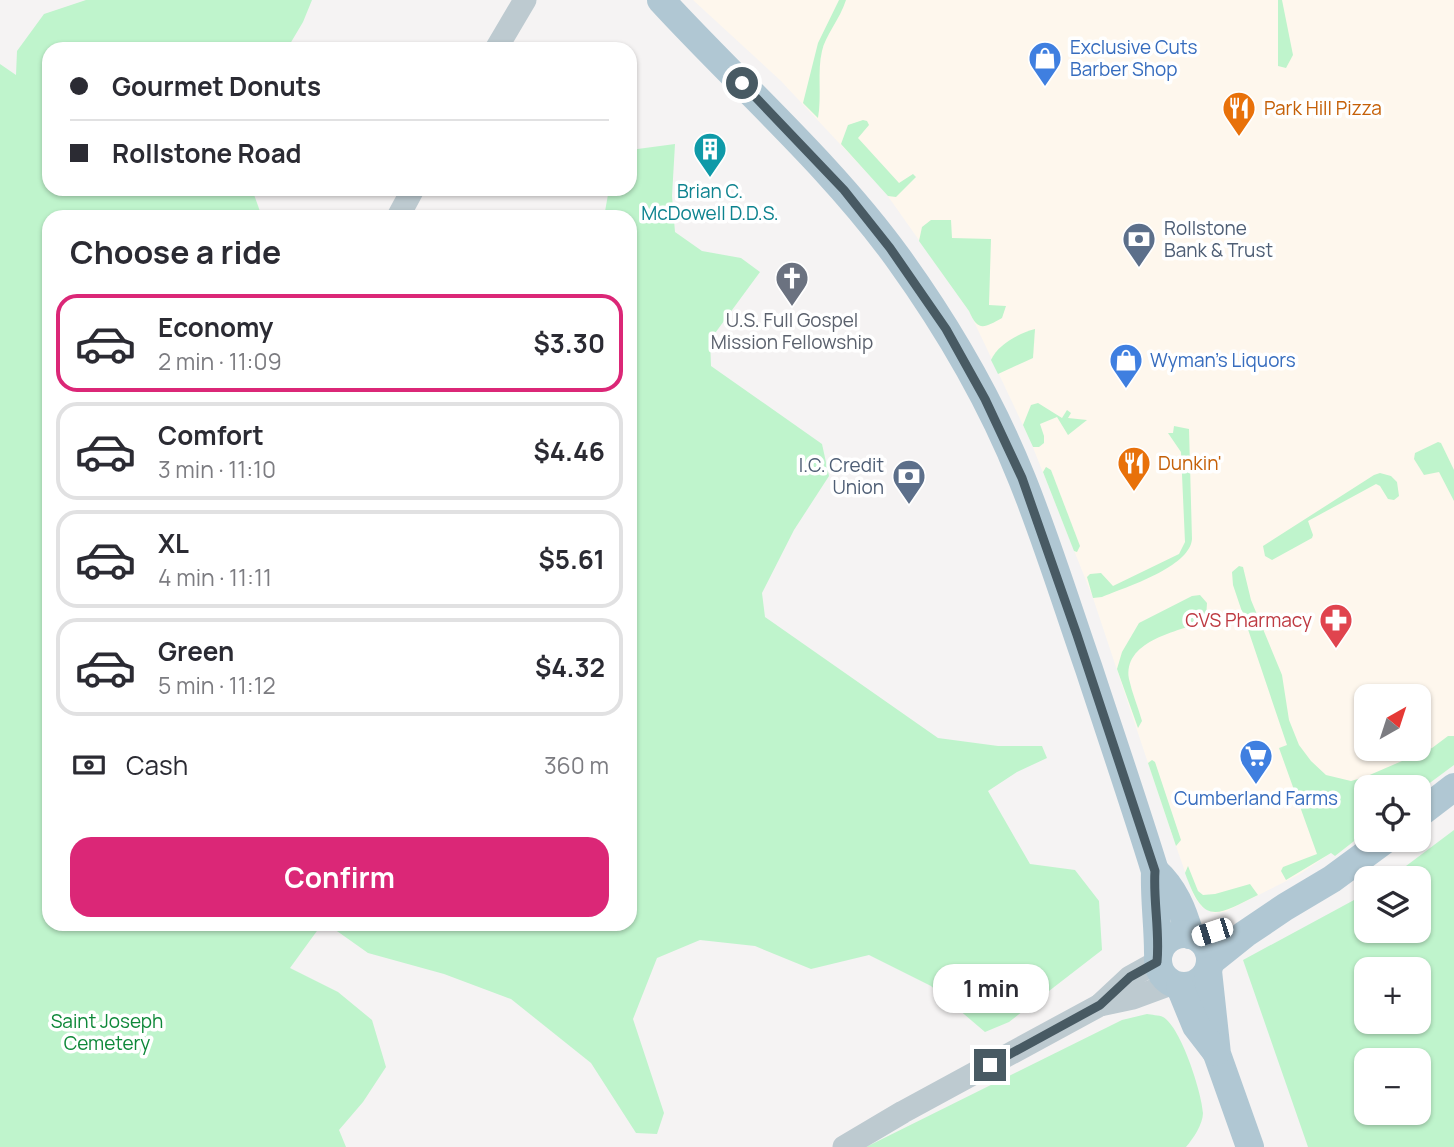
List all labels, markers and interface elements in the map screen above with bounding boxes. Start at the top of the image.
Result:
place label: Exclusive Cuts Barber Shop [1070,34,1197,82]
shop icon: Exclusive Cuts Barber Shop [1026,39,1064,88]
route start [726,67,758,99]
text: Gourmet Donuts [112,68,321,104]
restaurant icon: Park Hill Pizza [1220,89,1258,138]
place label: Park Hill Pizza [1264,95,1382,121]
building icon: Brian C. McDowell D.D.S. [691,130,729,179]
text: Rollstone Road [112,135,302,171]
place label: Brian C. McDowell D.D.S. [641,178,779,226]
place label: Rollstone Bank & Trust [1164,215,1273,263]
bank icon: Rollstone Bank & Trust [1120,220,1158,269]
text: Choose a ride [70,230,281,274]
church icon: U.S. Full Gospel Mission Fellowship [773,259,811,308]
place label: U.S. Full Gospel Mission Fellowship [711,307,873,355]
text: Economy [158,309,273,345]
icon: car [74,312,137,375]
text: $3.30 [533,325,605,361]
shop icon: Wyman's Liquors [1107,341,1145,390]
text: 2 min · 11:09 [158,345,282,377]
place label: Wyman's Liquors [1150,347,1296,373]
text: Comfort [158,417,264,453]
icon: car [74,420,137,483]
text: $4.46 [533,433,605,469]
restaurant icon: Dunkin' [1115,444,1153,493]
place label: Dunkin' [1158,450,1222,476]
place label: I.C. Credit Union [799,452,884,500]
text: 3 min · 11:10 [158,453,276,485]
bank icon: I.C. Credit Union [890,457,928,506]
text: XL [158,525,189,561]
icon: car [74,528,137,591]
text: $5.61 [538,541,605,577]
text: 4 min · 11:11 [158,561,272,593]
pharmacy icon: CVS Pharmacy [1317,601,1355,650]
place label: CVS Pharmacy [1185,607,1312,633]
text: Green [158,633,234,669]
icon: car [74,636,137,699]
text: $4.32 [535,649,605,685]
text: 5 min · 11:12 [158,669,276,701]
north arrow [1354,684,1432,761]
map controls [1354,684,1431,1125]
supermarket icon: Cumberland Farms [1237,737,1275,786]
icon: cash [70,746,108,784]
text: Cash [126,747,188,783]
text: 360 m [544,749,609,781]
button: locate [1354,775,1431,852]
place label: Cumberland Farms [1174,785,1338,811]
button: Confirm [70,837,609,917]
button: layers [1354,866,1431,943]
car [1189,916,1236,948]
button: + [1354,957,1431,1034]
callout: 1 min [932,964,1048,1012]
text: 1 min [963,972,1019,1004]
park label: Saint Joseph Cemetery [51,1008,163,1056]
button: − [1354,1048,1431,1125]
route end [974,1049,1006,1081]

